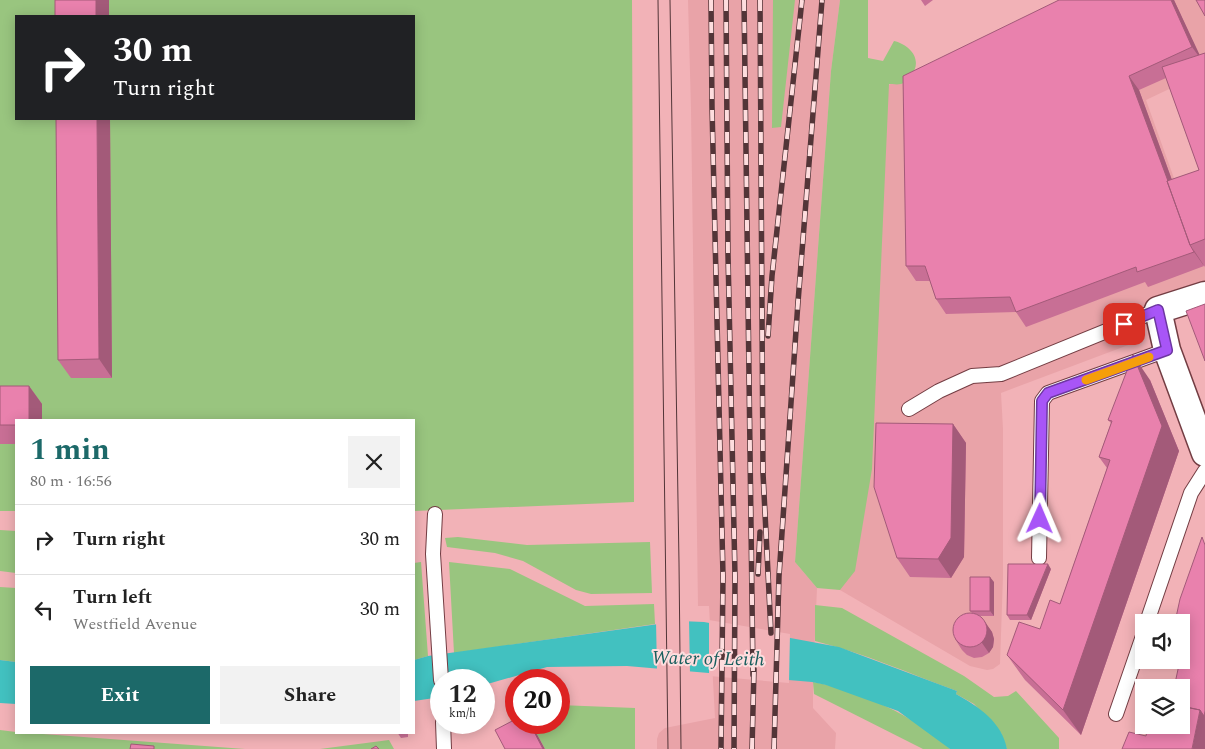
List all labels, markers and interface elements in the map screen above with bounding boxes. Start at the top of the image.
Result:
text: 30 m [113,24,193,77]
icon: right [30,35,95,100]
text: Turn right [113,72,215,105]
pin [1103,303,1145,345]
icon: arrive [1110,310,1138,338]
text: 1 min [30,427,110,473]
button: close [348,436,400,488]
text: 80 m · 16:56 [30,469,112,493]
position arrow [1013,492,1065,544]
text: Turn right [73,525,166,554]
text: 30 m [360,525,400,554]
icon: right [30,526,58,554]
text: Turn left [73,583,152,612]
text: 30 m [360,595,400,624]
icon: left [30,596,58,624]
text: Westfield Avenue [73,612,197,636]
map controls [1135,614,1190,734]
button: sound [1135,614,1190,669]
water label: Water of Leith [651,644,765,674]
button: Exit [30,666,210,724]
button: Share [220,666,400,724]
speed limit sign: 20 [505,669,570,734]
text: 12 [448,676,477,714]
button: layers [1135,679,1190,734]
text: km/h [449,704,476,723]

